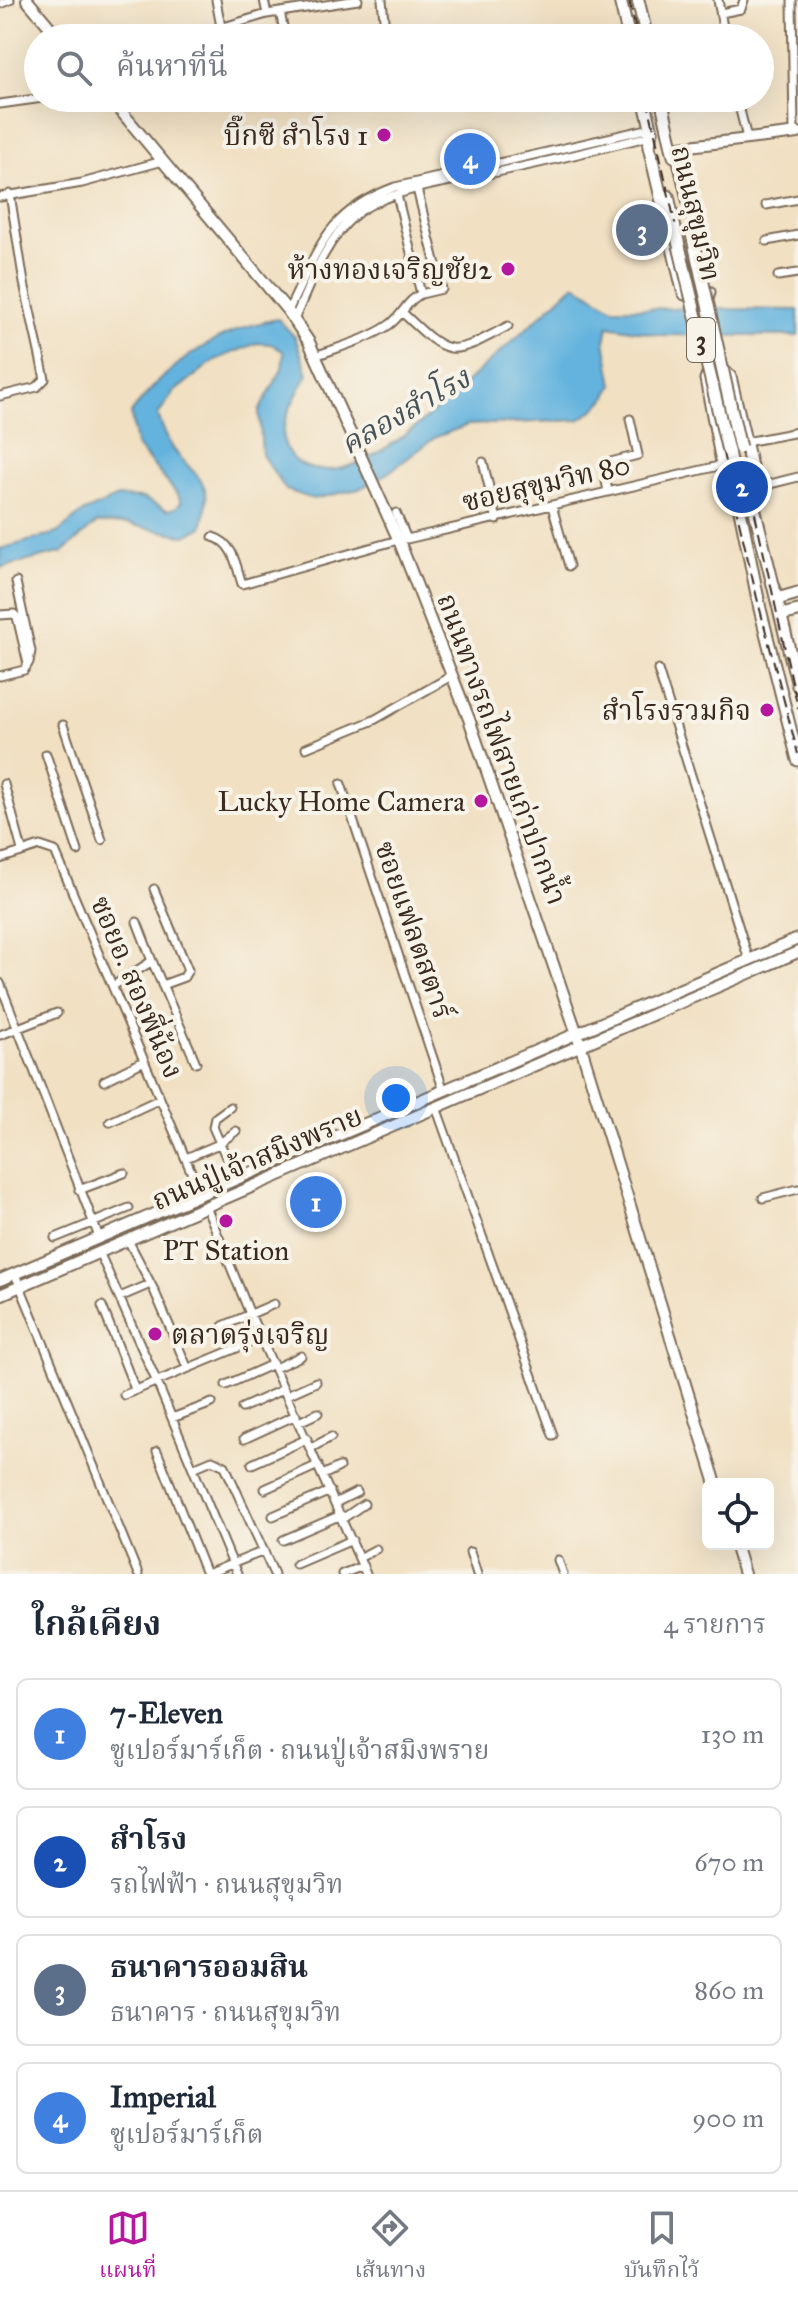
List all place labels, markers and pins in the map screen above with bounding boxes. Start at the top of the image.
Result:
place label: บิ๊กซี สำโรง 1 [224,115,368,153]
marker: บิ๊กซี สำโรง 1 [375,126,393,144]
pin: 4 [444,129,496,189]
pin: 3 [616,200,668,260]
place label: ห้างทองเจริญชัย2 [287,252,492,287]
marker: ห้างทองเจริญชัย2 [499,260,517,278]
pin: 2 [716,457,768,517]
place label: สำโรงรวมกิจ [602,691,751,728]
marker: สำโรงรวมกิจ [758,701,776,719]
place label: Lucky Home Camera [218,784,465,819]
marker: Lucky Home Camera [472,792,490,810]
pin: 1 [290,1172,342,1232]
marker: PT Station [217,1212,235,1230]
place label: PT Station [163,1233,289,1268]
place label: ตลาดรุ่งเจริญ [171,1317,329,1353]
marker: ตลาดรุ่งเจริญ [146,1325,164,1343]

